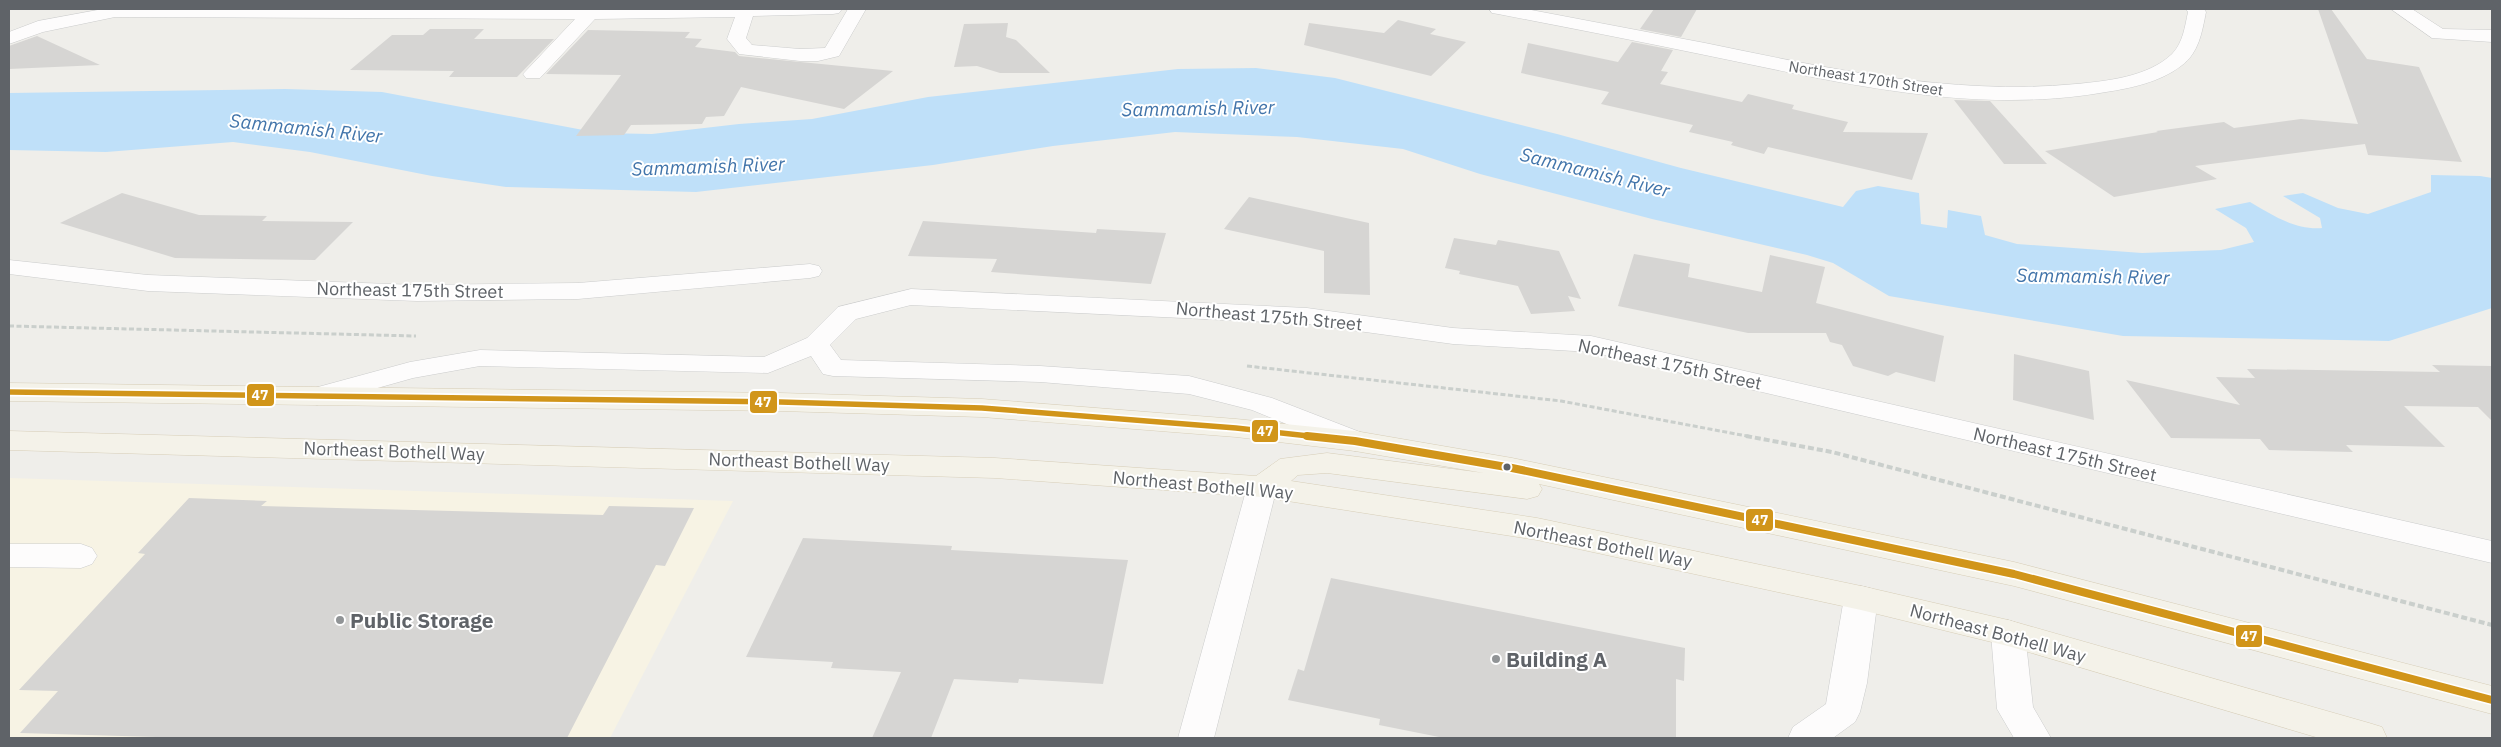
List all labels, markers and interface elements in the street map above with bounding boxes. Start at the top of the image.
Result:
street label: Northeast 170th Street [1787,56,1945,100]
water label: Sammamish River [1121,95,1276,121]
water label: Sammamish River [229,108,385,148]
water label: Sammamish River [1518,142,1673,202]
water label: Sammamish River [631,151,786,181]
water label: Sammamish River [2016,263,2171,289]
street label: Northeast 175th Street [316,277,504,303]
street label: Northeast 175th Street [1175,296,1363,336]
street label: Northeast 175th Street [1576,333,1764,395]
line badge: 47 [246,383,275,407]
text: 47 [252,386,268,404]
line badge: 47 [749,390,778,414]
text: 47 [755,393,771,411]
line badge: 47 [1251,419,1279,443]
text: 47 [1257,422,1273,440]
street label: Northeast 175th Street [1971,422,2159,486]
street label: Northeast Bothell Way [303,436,485,466]
street label: Northeast Bothell Way [708,447,890,477]
unlabelled marker [1502,462,1512,472]
street label: Northeast Bothell Way [1112,466,1294,504]
line badge: 47 [1745,508,1774,532]
text: 47 [1752,511,1768,529]
street label: Northeast Bothell Way [1512,515,1694,573]
street label: Northeast Bothell Way [1907,598,2089,668]
place label: Public Storage [350,606,494,634]
marker: Public Storage [334,614,346,626]
line badge: 47 [2235,624,2263,648]
text: 47 [2241,627,2257,645]
place label: Building A [1506,645,1607,673]
marker: Building A [1490,653,1502,665]

